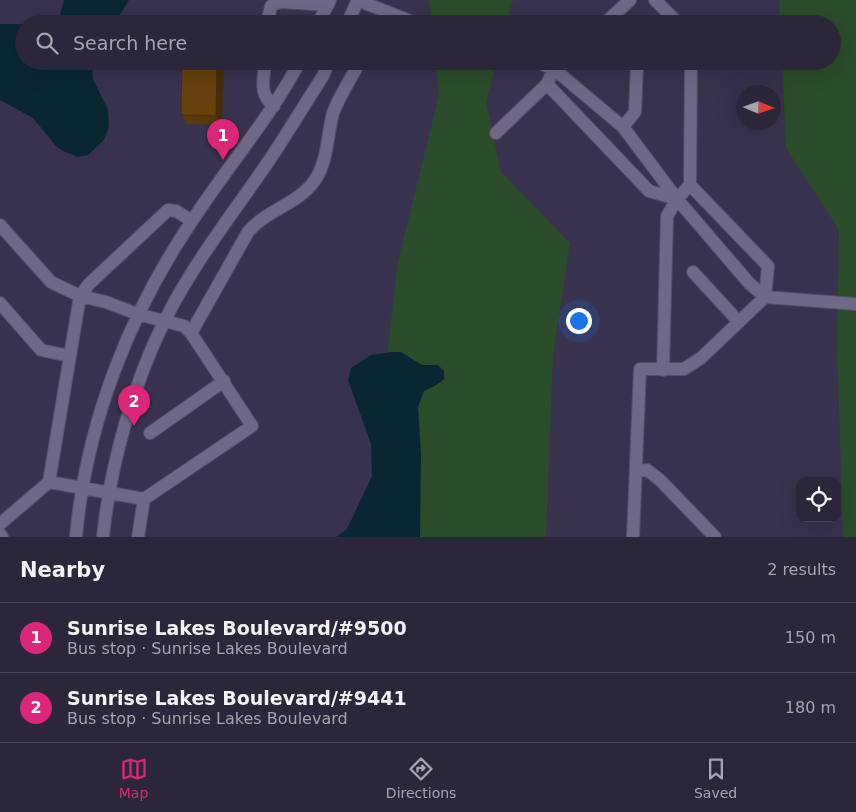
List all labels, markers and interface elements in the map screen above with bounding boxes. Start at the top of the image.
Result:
search box [15,15,841,70]
icon: search [33,29,61,57]
text: Search here [73,32,187,54]
north arrow [736,85,781,130]
pin: 1 [207,119,239,160]
your location [566,308,592,334]
pin: 2 [118,385,150,426]
map controls [796,477,841,522]
button: locate [796,477,841,522]
text: Nearby [20,558,105,582]
text: 2 results [767,560,836,579]
text: Sunrise Lakes Boulevard/#9500 [67,617,407,639]
text: 1 [30,628,42,647]
text: 150 m [785,628,836,647]
text: Bus stop · Sunrise Lakes Boulevard [67,639,348,658]
text: Sunrise Lakes Boulevard/#9441 [67,687,407,709]
text: 2 [30,698,42,717]
text: 180 m [785,698,836,717]
text: Bus stop · Sunrise Lakes Boulevard [67,709,348,728]
tab: Map [119,755,148,801]
tab: Directions [386,755,456,801]
tab: Saved [694,755,737,801]

